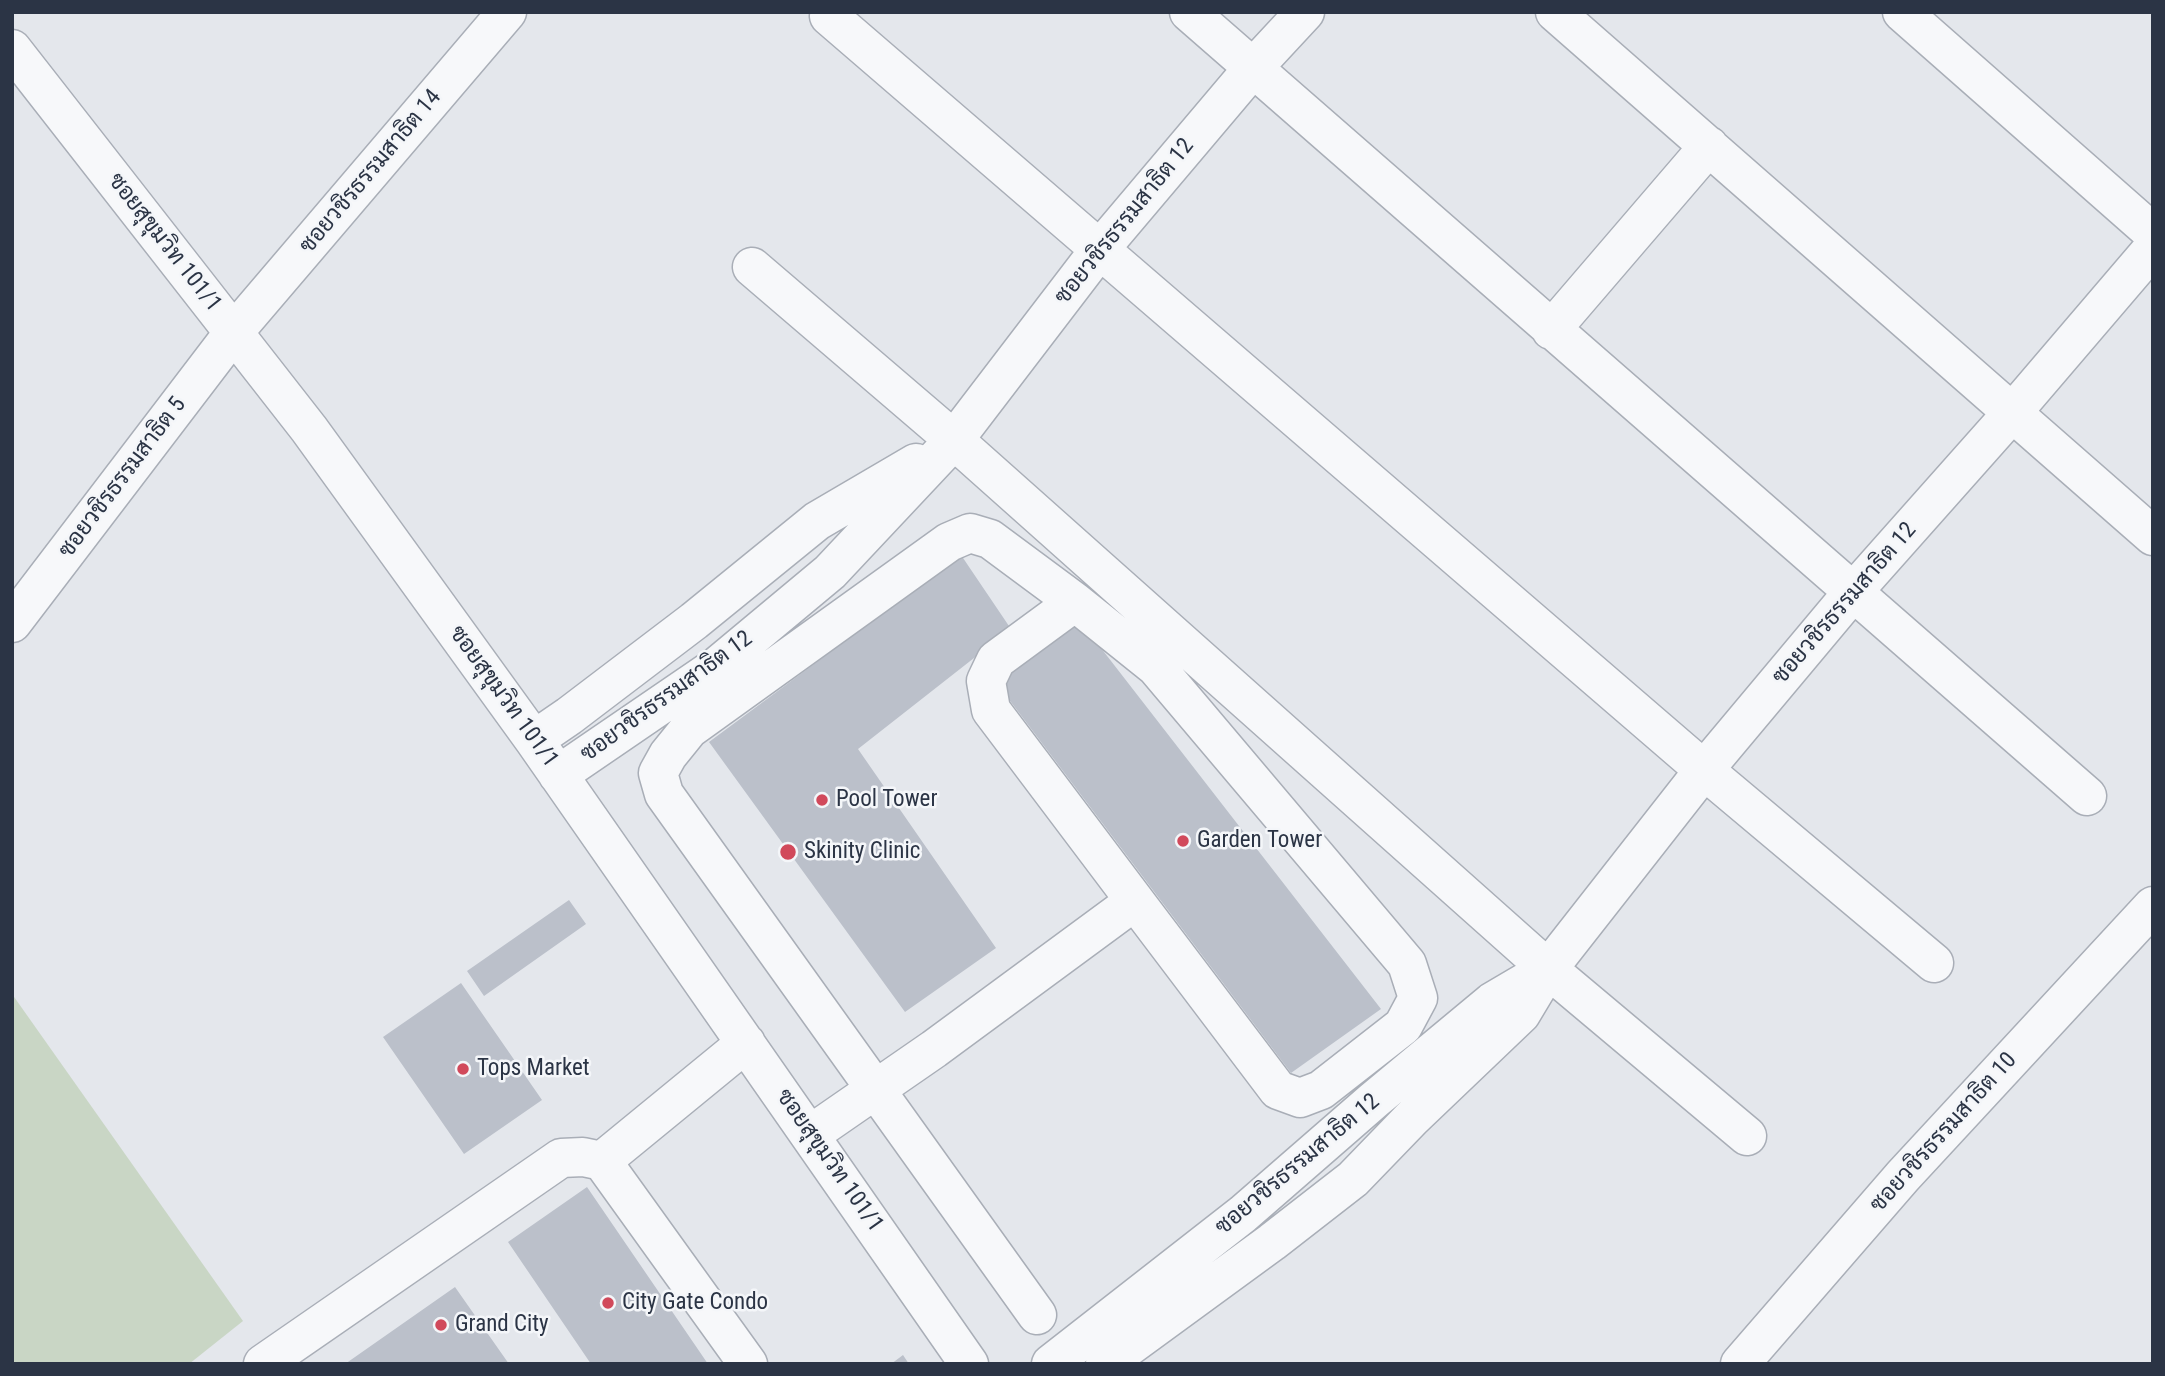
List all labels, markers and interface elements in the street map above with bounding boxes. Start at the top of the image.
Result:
street label: ซอยวชิรธรรมสาธิต 14 [294,84,448,260]
street label: ซอยวชิรธรรมสาธิต 12 [1050,133,1200,311]
street label: ซอยสุขุมวิท 101/1 [101,168,227,318]
street label: ซอยวชิรธรรมสาธิต 5 [54,392,192,564]
street label: ซอยวชิรธรรมสาธิต 12 [1767,517,1923,691]
street label: ซอยสุขุมวิท 101/1 [442,621,564,773]
street label: ซอยวชิรธรรมสาธิต 12 [576,625,758,769]
place label: Pool Tower [836,786,937,814]
marker: Pool Tower [814,792,830,808]
place label: Garden Tower [1197,827,1322,855]
marker: Garden Tower [1175,833,1191,849]
place label: Skinity Clinic [804,838,920,866]
marker: Skinity Clinic [778,842,798,862]
street label: ซอยวชิรธรรมสาธิต 10 [1865,1047,2023,1219]
place label: Tops Market [477,1055,590,1083]
marker: Tops Market [455,1061,471,1077]
street label: ซอยสุขุมวิท 101/1 [769,1084,889,1238]
street label: ซอยวชิรธรรมสาธิต 12 [1210,1088,1386,1242]
place label: City Gate Condo [622,1289,768,1317]
marker: City Gate Condo [600,1295,616,1311]
place label: Grand City [455,1311,549,1339]
marker: Grand City [433,1317,449,1333]

